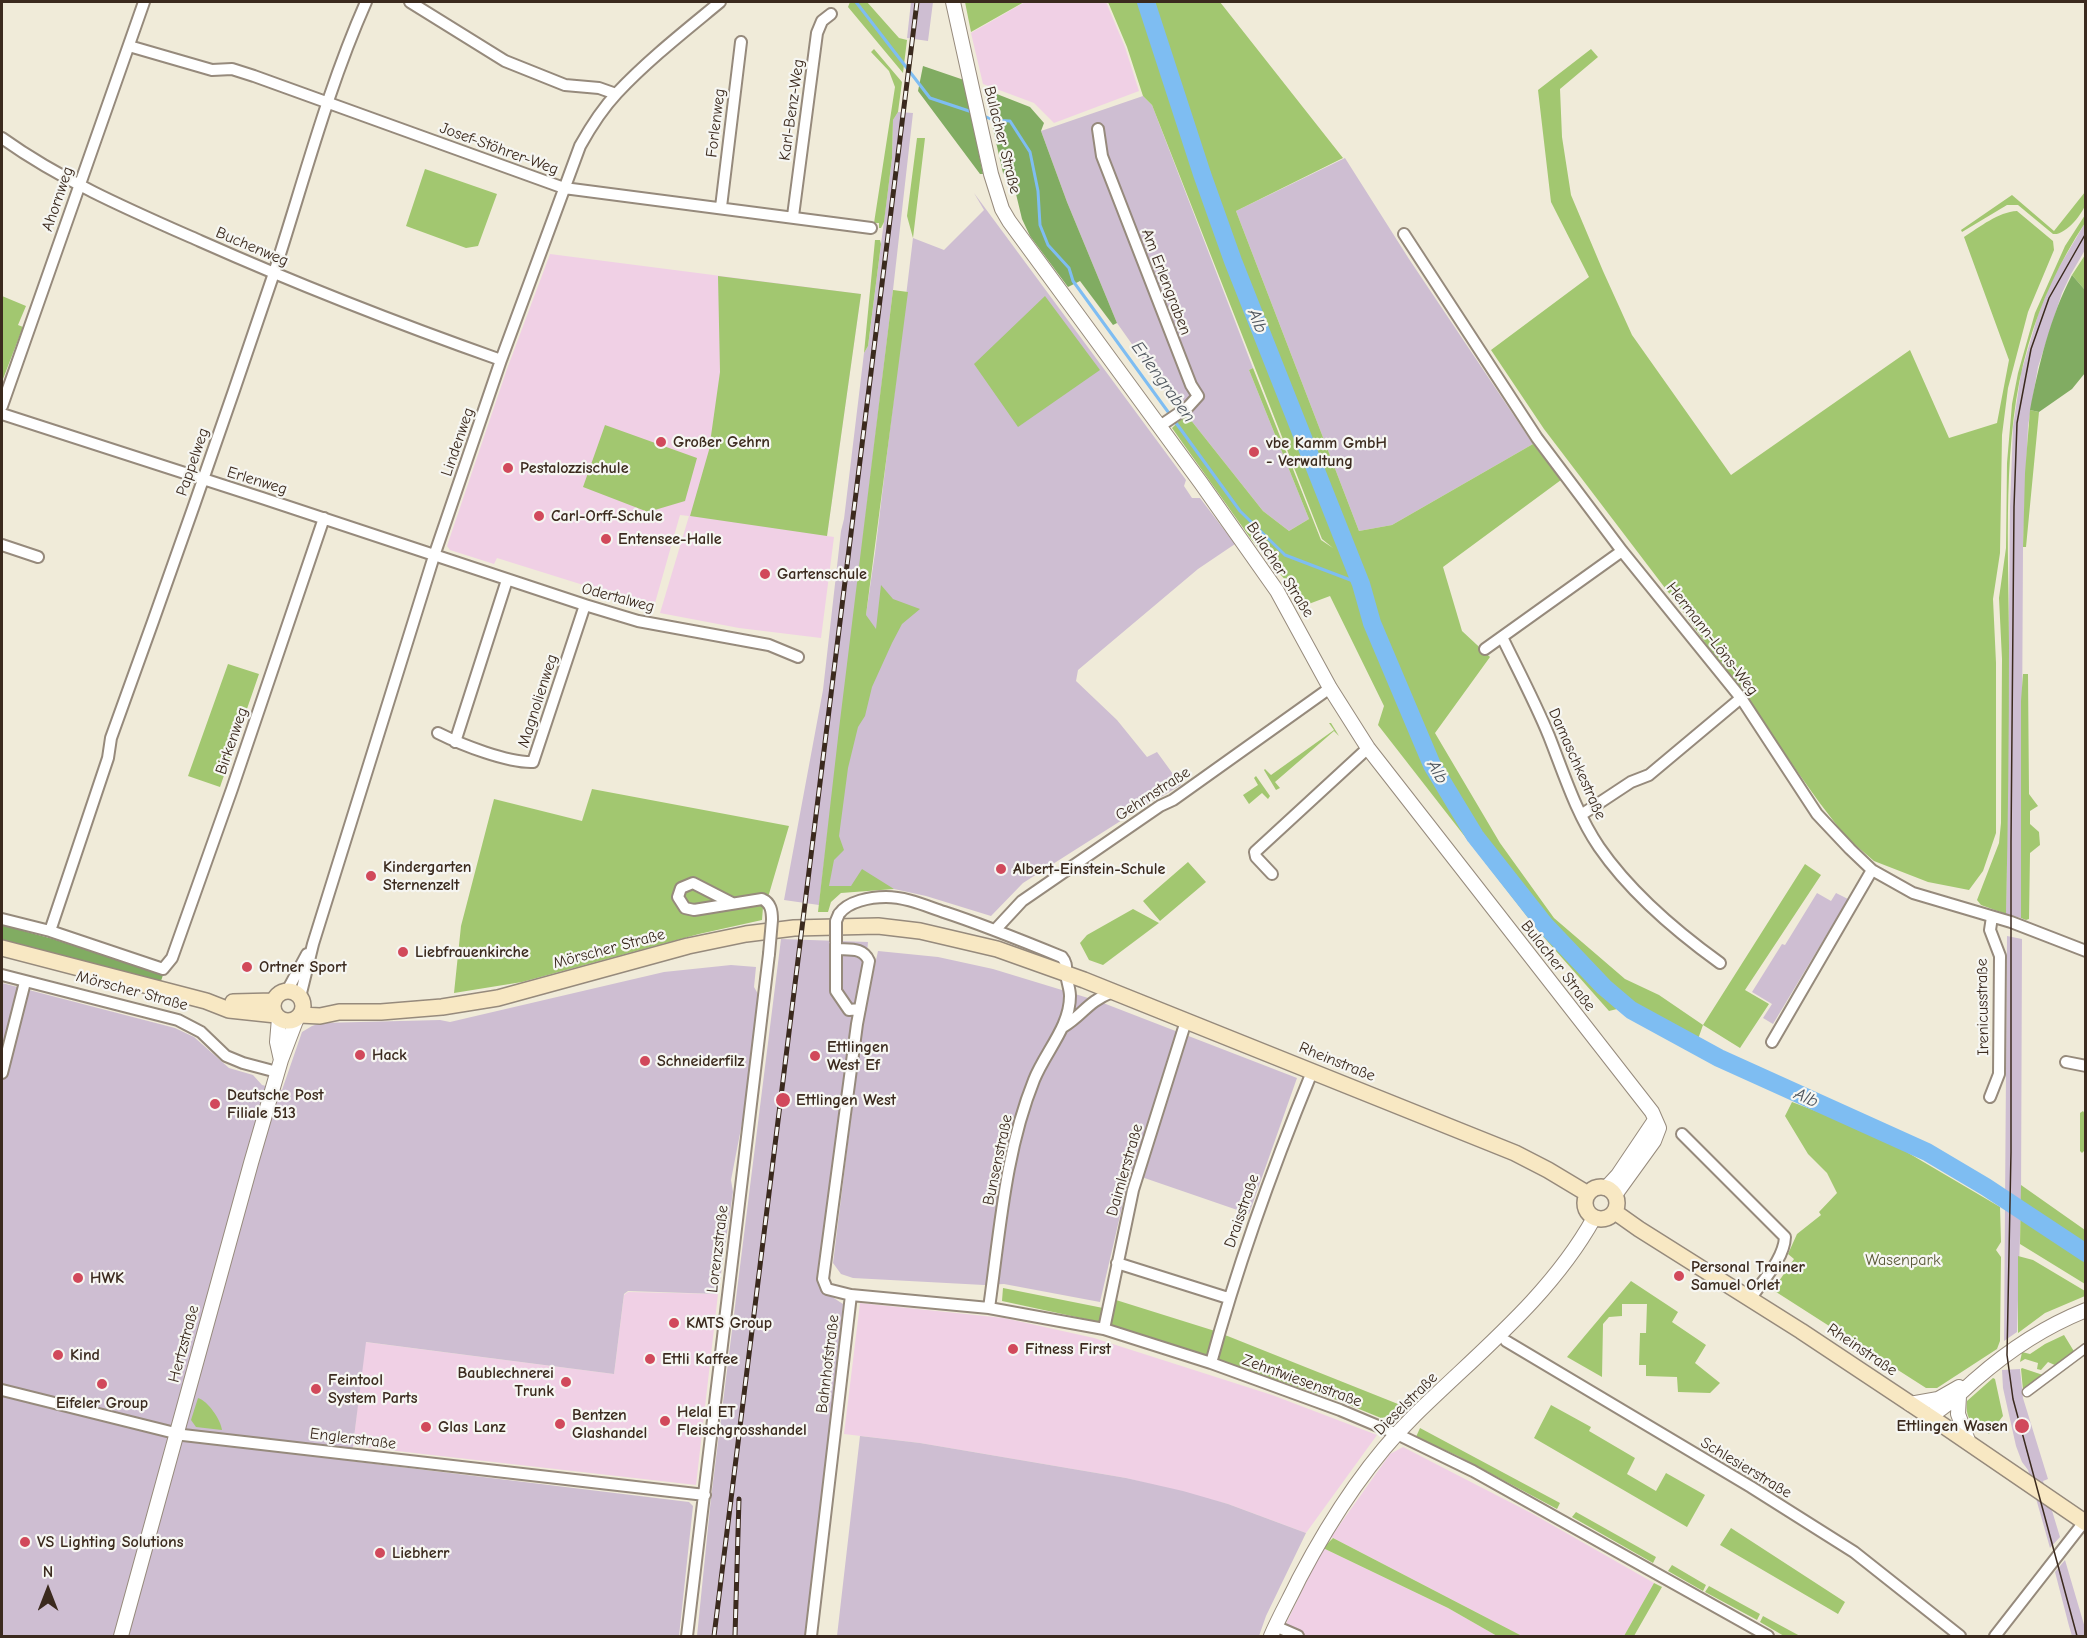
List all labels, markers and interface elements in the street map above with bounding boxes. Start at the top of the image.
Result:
street label: Karl-Benz-Weg [775,58,809,162]
street label: Bulacher Straße [979,84,1025,196]
street label: Forlenweg [702,87,730,159]
street label: Josef-Stöhrer-Weg [437,119,561,179]
street label: Ahornweg [38,164,78,234]
street label: Buchenweg [213,223,291,271]
street label: Am Erlengraben [1137,226,1195,338]
water label: Alb [1242,306,1272,336]
water label: Erlengraben [1126,337,1200,427]
street label: Lindenweg [437,405,479,479]
street label: Pappelweg [172,425,214,499]
place label: Großer Gehrn [673,432,770,452]
place label: vbe Kamm GmbH - Verwaltung [1266,433,1387,471]
marker: Großer Gehrn [654,435,668,449]
marker: vbe Kamm GmbH - Verwaltung [1247,445,1261,459]
place label: Pestalozzischule [520,458,628,478]
marker: Pestalozzischule [501,461,515,475]
street label: Erlenweg [224,463,290,499]
place label: Carl-Orff-Schule [551,506,662,526]
marker: Carl-Orff-Schule [532,509,546,523]
street label: Bulacher Straße [1242,519,1318,621]
place label: Entensee-Halle [618,529,722,549]
marker: Entensee-Halle [599,532,613,546]
place label: Gartenschule [777,564,867,584]
marker: Gartenschule [758,567,772,581]
street label: Odertalweg [579,579,657,617]
street label: Hermann-Löns-Weg [1662,579,1762,699]
street label: Magnolienweg [514,652,562,750]
street label: Birkenweg [212,705,252,777]
street label: Damaschkestraße [1544,705,1610,823]
water label: Alb [1422,756,1452,788]
street label: Gehrnstraße [1112,763,1194,825]
place label: Kindergarten Sternenzelt [383,857,472,895]
place label: Albert-Einstein-Schule [1013,859,1165,879]
marker: Albert-Einstein-Schule [994,862,1008,876]
marker: Kindergarten Sternenzelt [364,869,378,883]
street label: Bulacher Straße [1517,917,1599,1015]
street label: Mörscher Straße [551,925,667,973]
place label: Liebfrauenkirche [415,942,529,962]
marker: Liebfrauenkirche [396,945,410,959]
place label: Ortner Sport [259,957,347,977]
street label: Irenicusstraße [1973,958,1993,1056]
marker: Ortner Sport [240,960,254,974]
street label: Mörscher Straße [74,967,190,1015]
place label: Ettlingen West Ef [827,1037,889,1075]
street label: Rheinstraße [1296,1038,1378,1086]
place label: Hack [372,1045,407,1065]
marker: Hack [353,1048,367,1062]
marker: Ettlingen West Ef [808,1049,822,1063]
place label: Schneiderfilz [657,1051,744,1071]
marker: Schneiderfilz [638,1054,652,1068]
water label: Alb [1791,1083,1821,1113]
place label: Deutsche Post Filiale 513 [227,1085,324,1123]
place label: Ettlingen West [796,1090,896,1110]
marker: Ettlingen West [774,1091,792,1109]
marker: Deutsche Post Filiale 513 [208,1097,222,1111]
street label: Bunsenstraße [979,1113,1017,1207]
street label: Daimlerstraße [1103,1122,1147,1218]
street label: Draisstraße [1220,1172,1264,1250]
street label: Lorenzstraße [703,1204,733,1294]
park label: Wasenpark [1865,1250,1941,1270]
place label: Personal Trainer Samuel Orlet [1691,1257,1805,1295]
place label: HWK [90,1268,124,1288]
marker: Personal Trainer Samuel Orlet [1672,1269,1686,1283]
marker: HWK [71,1271,85,1285]
street label: Hertzstraße [164,1303,204,1385]
place label: KMTS Group [686,1313,772,1333]
street label: Bahnhofstraße [812,1314,844,1414]
marker: KMTS Group [667,1316,681,1330]
street label: Rheinstraße [1823,1320,1901,1380]
place label: Fitness First [1025,1339,1111,1359]
marker: Fitness First [1006,1342,1020,1356]
place label: Kind [70,1345,100,1365]
marker: Kind [51,1348,65,1362]
place label: Ettli Kaffee [662,1349,738,1369]
street label: Zehntwiesenstraße [1240,1350,1364,1412]
marker: Ettli Kaffee [643,1352,657,1366]
place label: Baublechnerei Trunk [458,1363,554,1401]
street label: Dieselstraße [1370,1368,1442,1440]
place label: Feintool System Parts [328,1370,417,1408]
marker: Baublechnerei Trunk [559,1375,573,1389]
marker: Eifeler Group [95,1377,109,1391]
marker: Feintool System Parts [309,1382,323,1396]
place label: Eifeler Group [56,1393,148,1413]
place label: Helal ET Fleischgrosshandel [677,1402,807,1440]
place label: Bentzen Glashandel [572,1405,647,1443]
marker: Helal ET Fleischgrosshandel [658,1414,672,1428]
place label: Ettlingen Wasen [1896,1416,2008,1436]
place label: Glas Lanz [438,1417,506,1437]
marker: Bentzen Glashandel [553,1417,567,1431]
marker: Ettlingen Wasen [2013,1417,2031,1435]
marker: Glas Lanz [419,1420,433,1434]
street label: Englerstraße [309,1424,397,1454]
street label: Schlesierstraße [1697,1433,1795,1503]
place label: VS Lighting Solutions [37,1532,184,1552]
marker: VS Lighting Solutions [18,1535,32,1549]
place label: Liebherr [392,1543,450,1563]
marker: Liebherr [373,1546,387,1560]
north arrow [18,1560,78,1620]
text: N [43,1563,53,1581]

